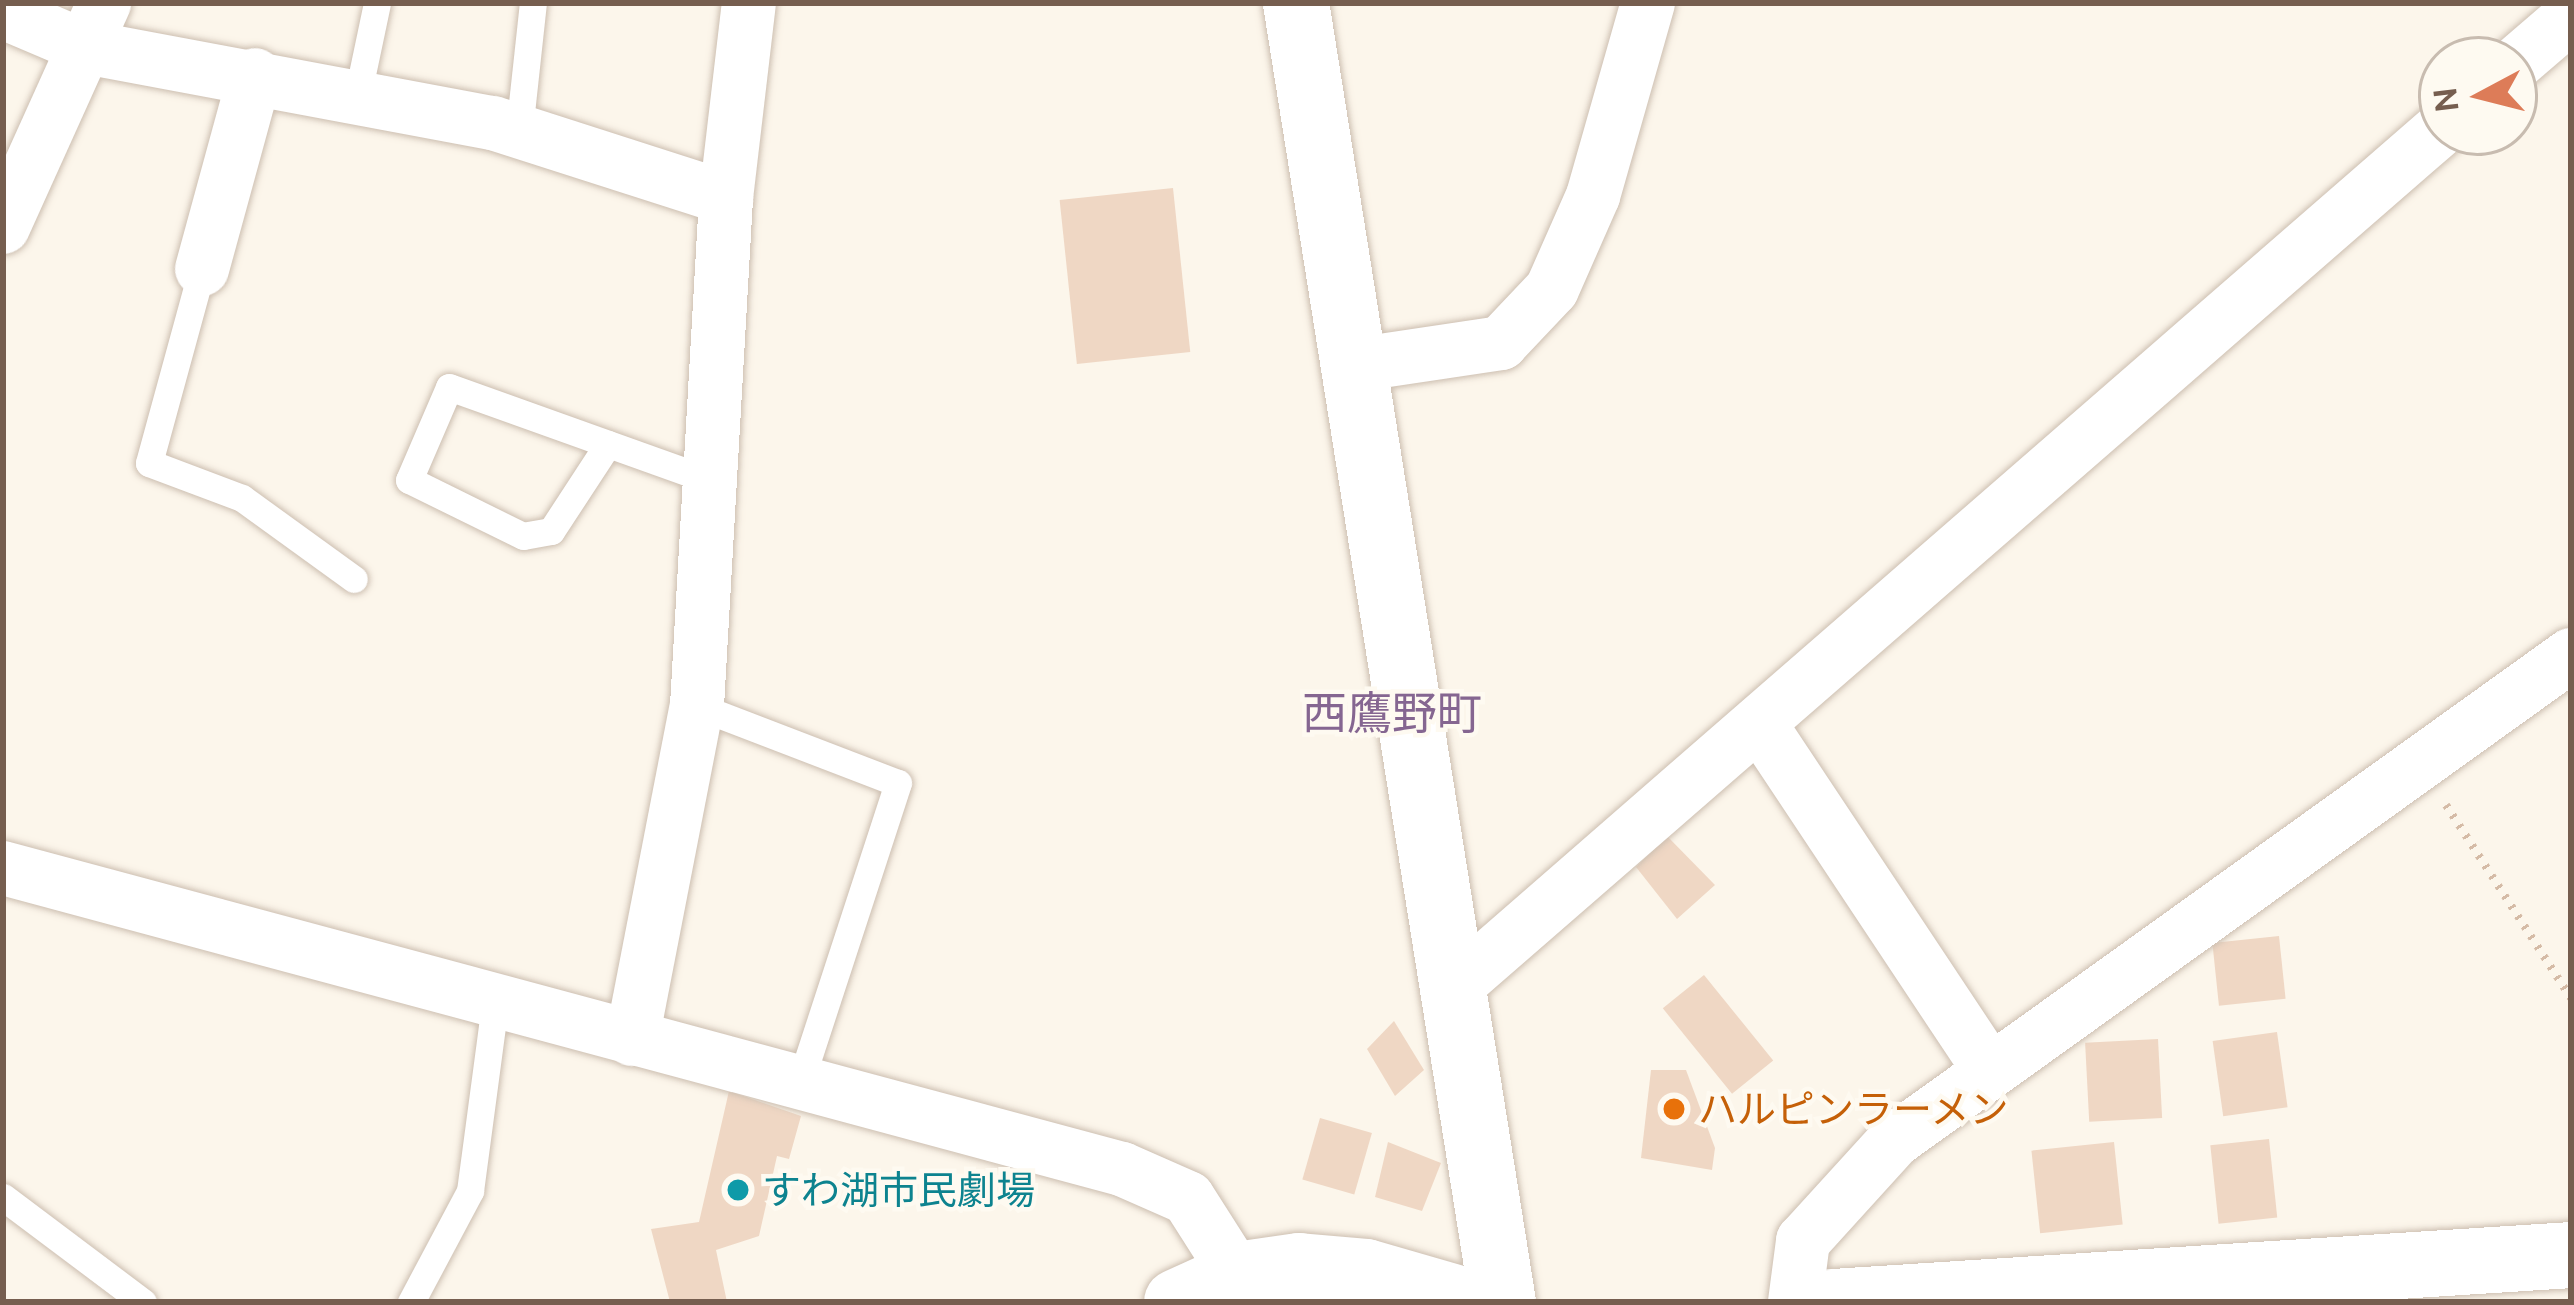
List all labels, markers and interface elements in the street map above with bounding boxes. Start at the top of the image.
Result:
north arrow [2418,36,2538,156]
text: N [2425,86,2465,115]
district label: 西鷹野町 [1302,686,1482,740]
place label: ハルピンラーメン [1698,1086,2010,1132]
marker: ハルピンラーメン [1661,1096,1687,1122]
place label: すわ湖市民劇場 [762,1167,1035,1213]
marker: すわ湖市民劇場 [725,1177,751,1203]

